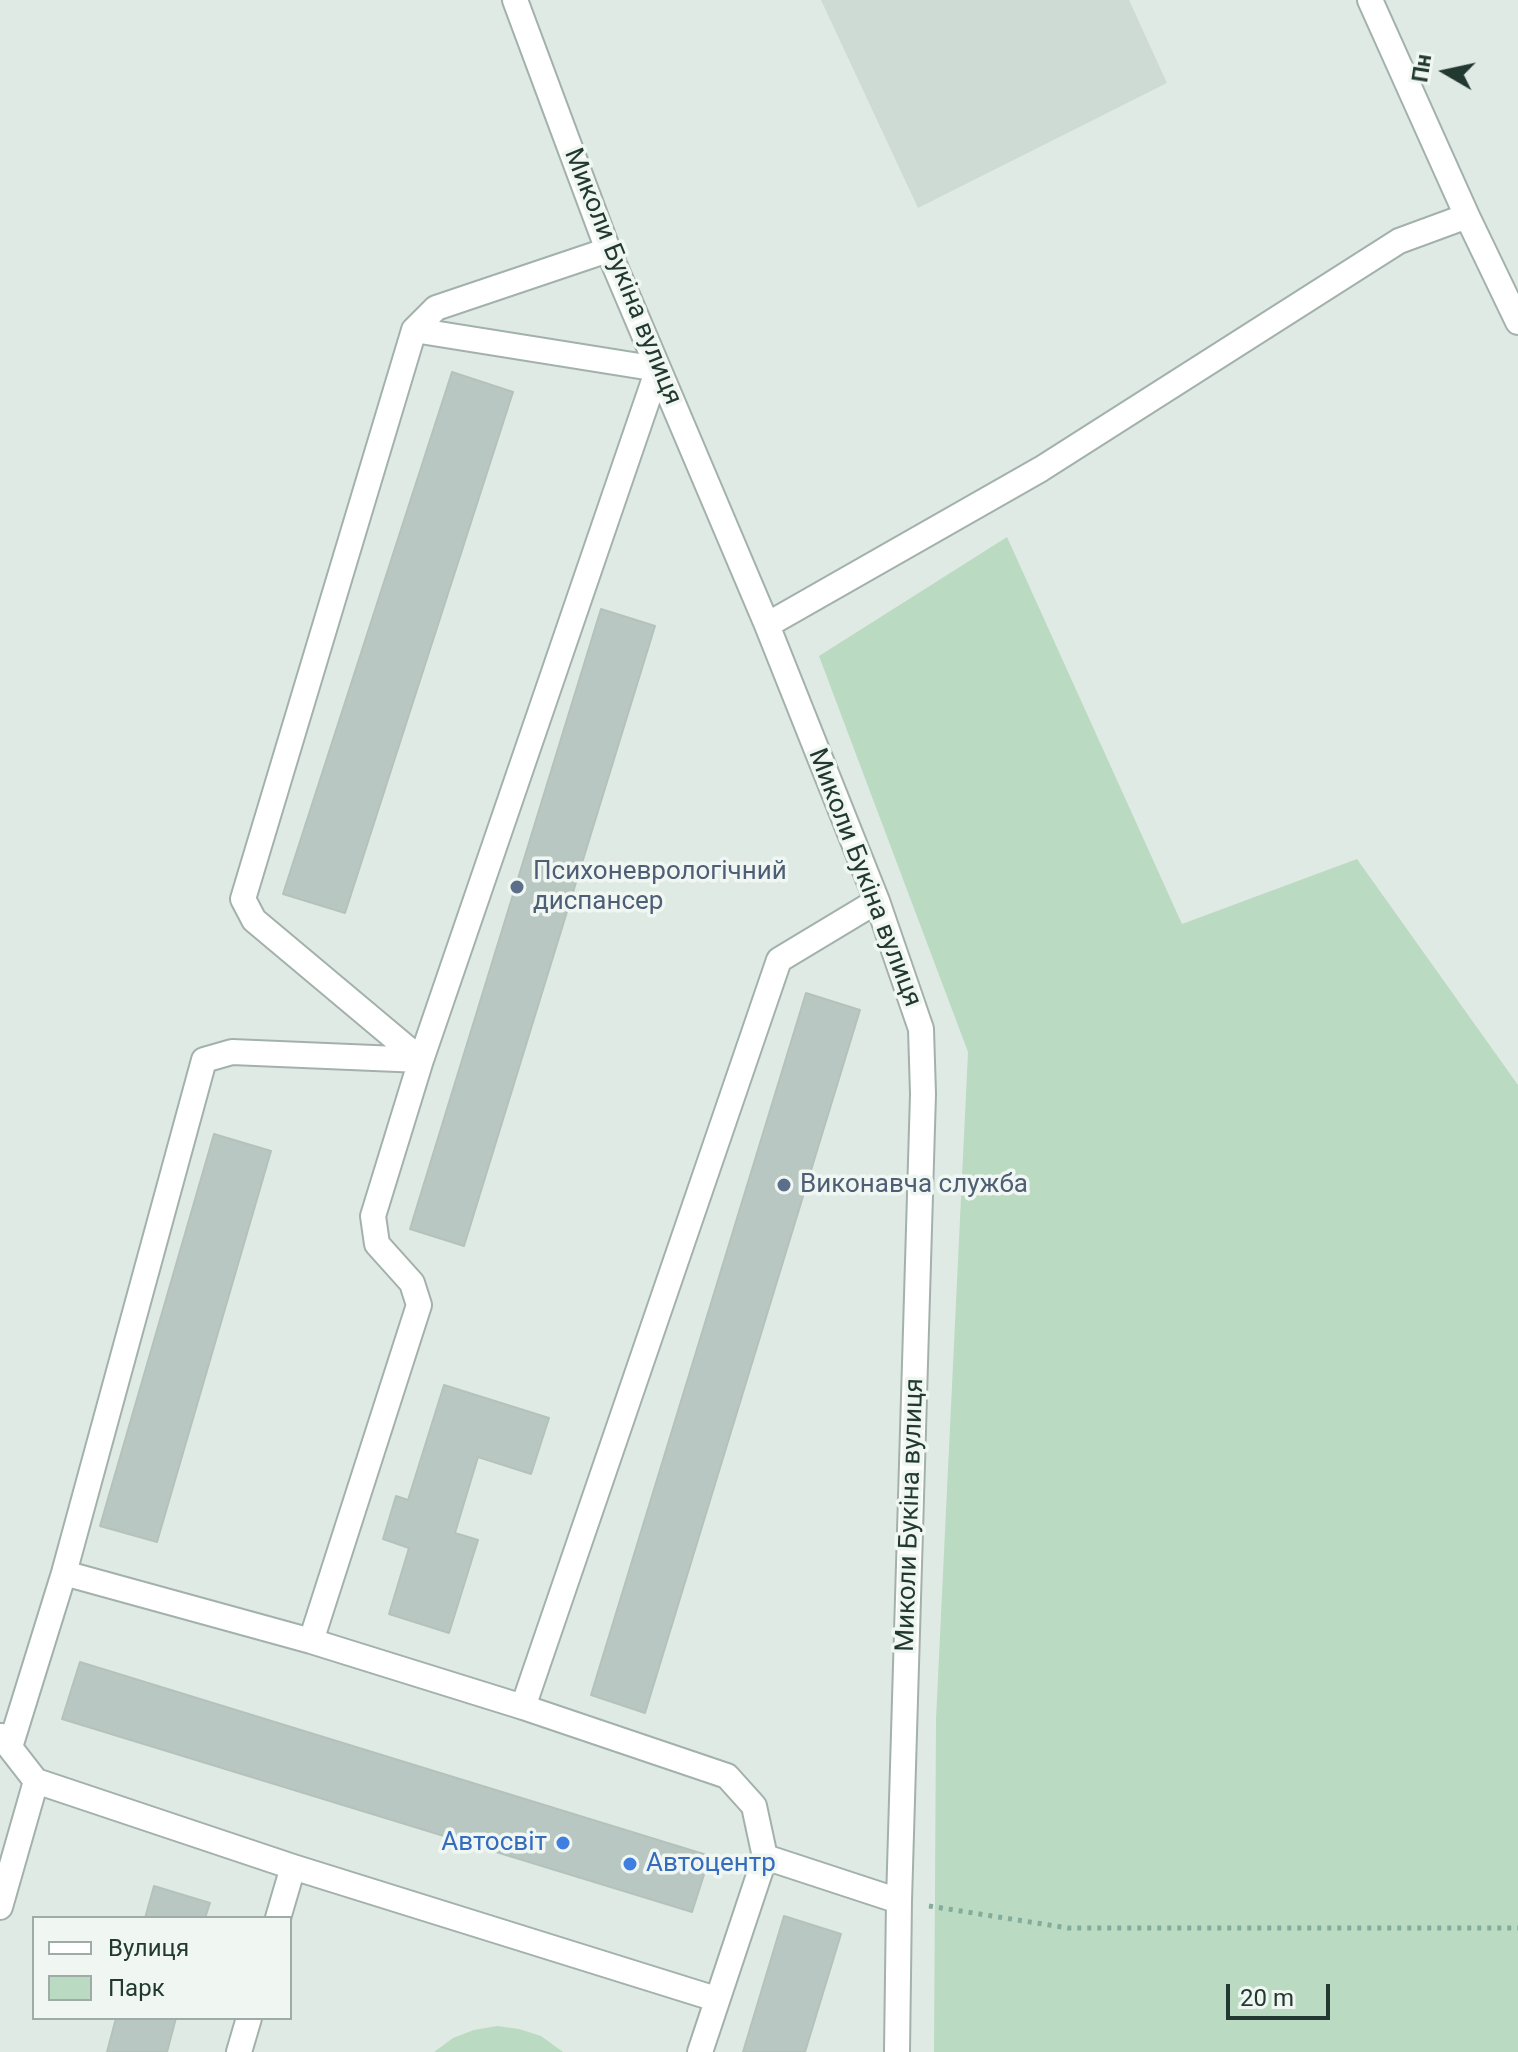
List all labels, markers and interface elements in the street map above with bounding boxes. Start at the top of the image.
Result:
north arrow [1406,32,1486,112]
text: Пн [1407,52,1436,84]
street label: Миколи Букіна вулиця [556,144,688,410]
street label: Миколи Букіна вулиця [800,745,928,1011]
place label: Психоневрологічний диспансер [533,856,787,918]
marker: Психоневрологічний диспансер [508,878,526,896]
place label: Виконавча служба [800,1169,1028,1201]
marker: Виконавча служба [775,1176,793,1194]
street label: Миколи Букіна вулиця [891,1378,931,1652]
place label: Автосвiт [441,1827,547,1859]
marker: Автосвiт [554,1834,572,1852]
place label: Автоцентр [646,1848,776,1880]
marker: Автоцентр [621,1855,639,1873]
legend [32,1916,292,2020]
text: Вулиця [108,1934,189,1962]
scale bar [1230,1968,1334,2018]
text: Парк [108,1974,165,2002]
text: 20 m [1240,1984,1294,2012]

